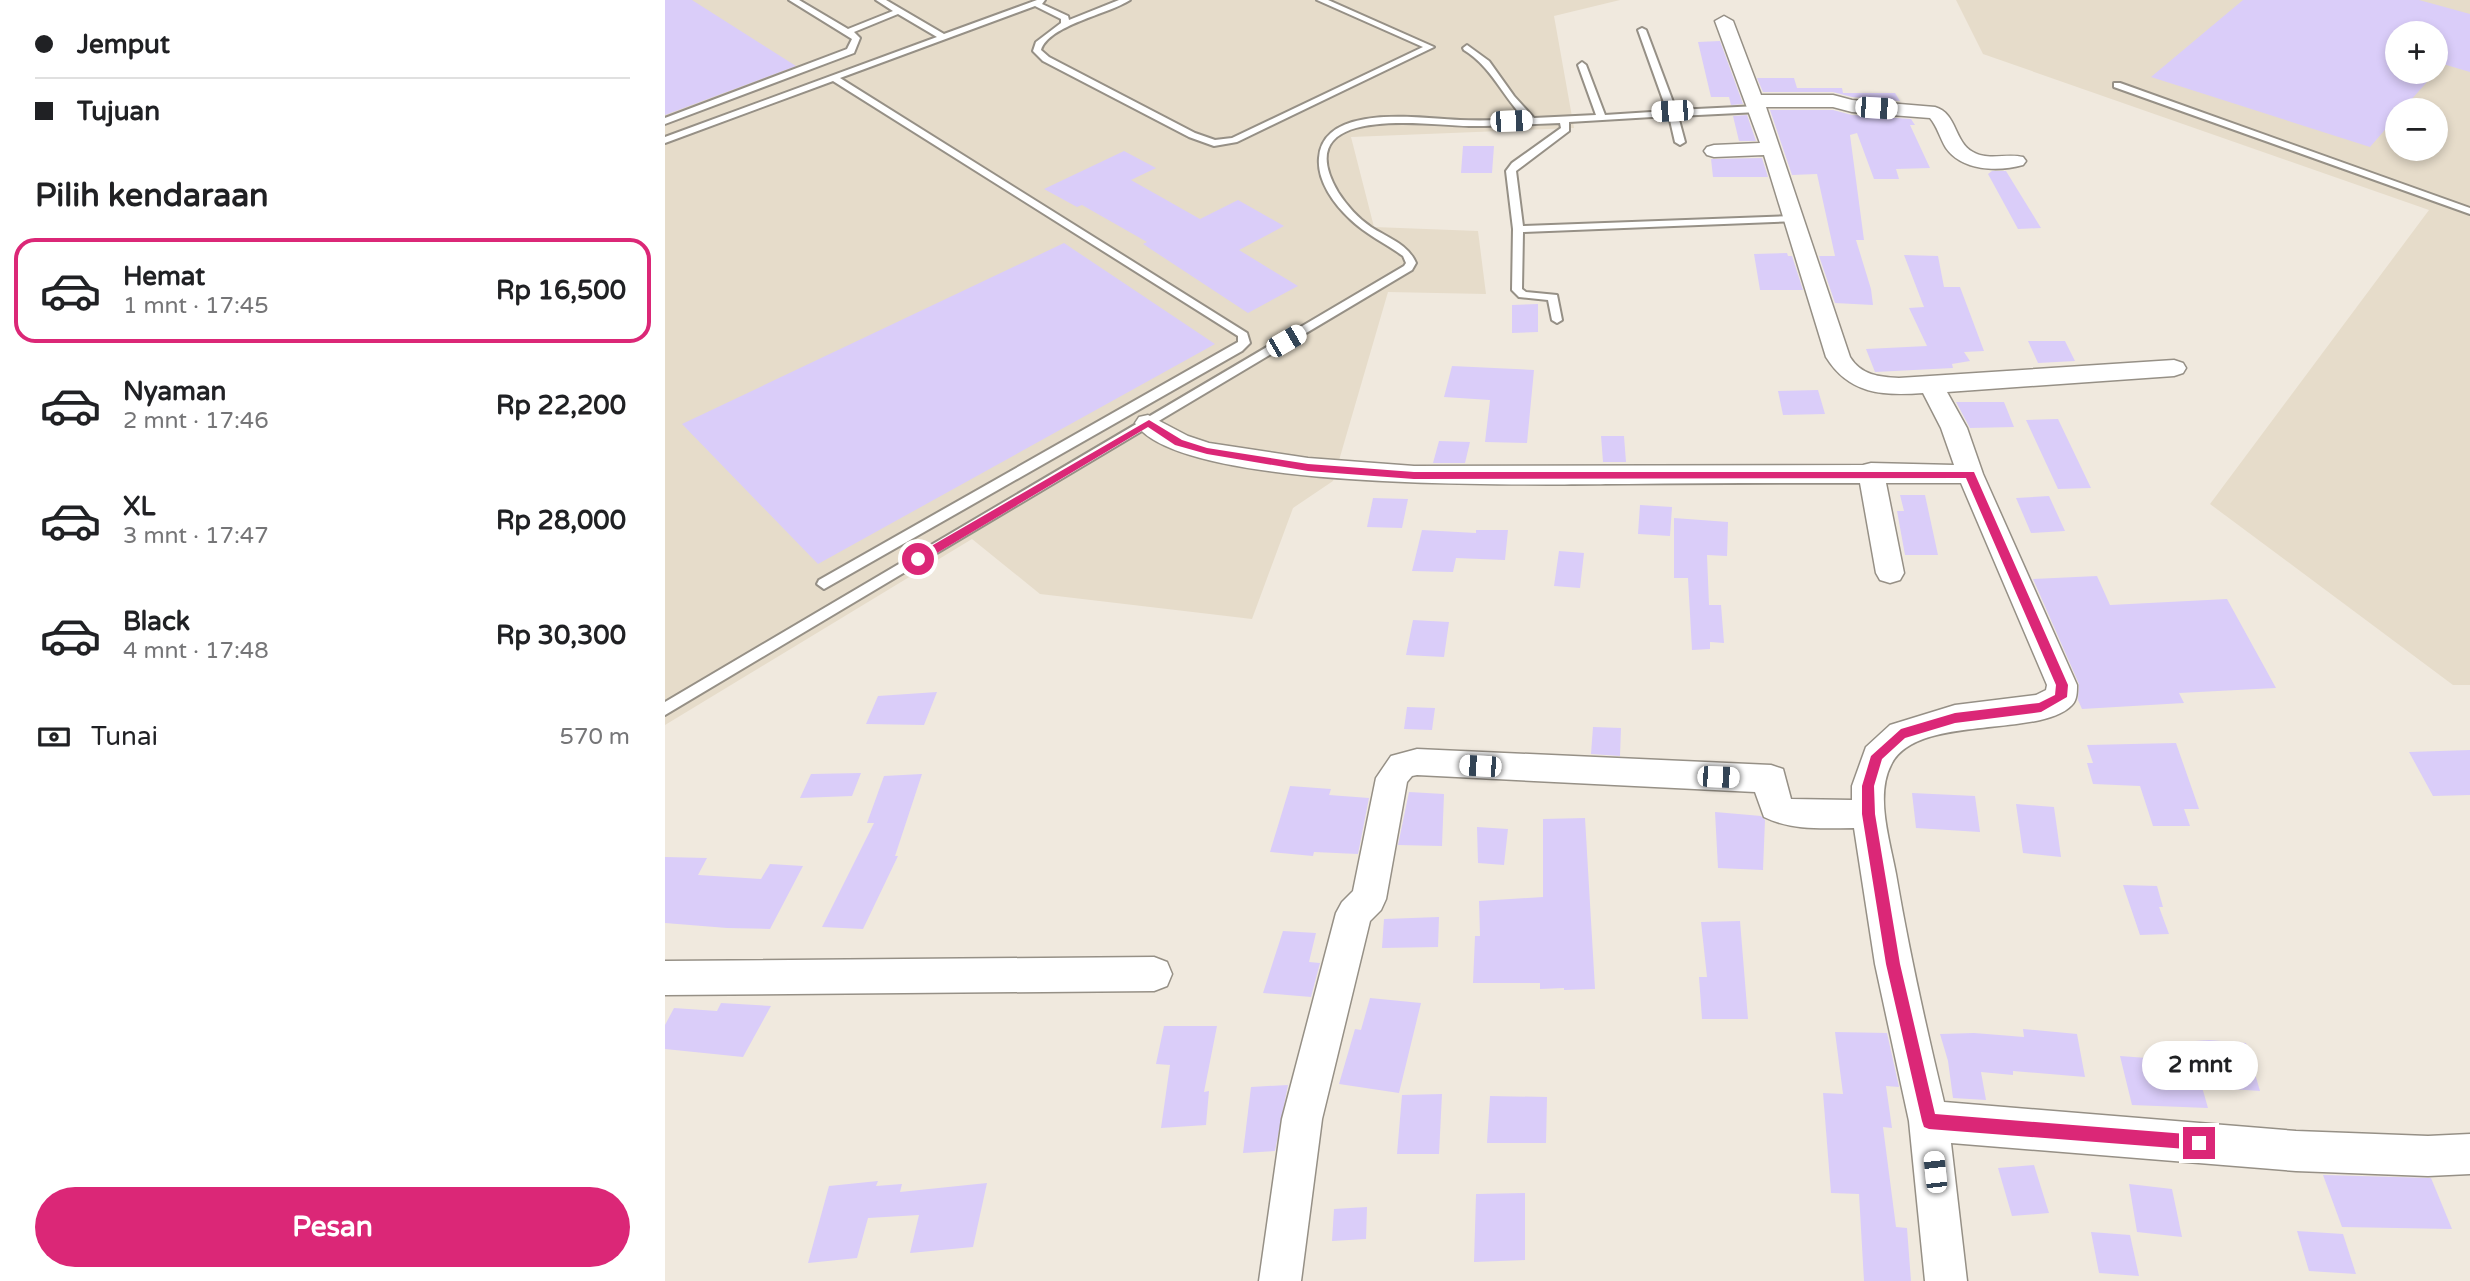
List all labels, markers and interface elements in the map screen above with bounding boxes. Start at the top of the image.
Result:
map controls [2385,21,2448,161]
button: + [2385,21,2448,84]
text: Jemput [77,29,170,60]
text: Tujuan [77,96,160,127]
car [1855,96,1898,120]
button: − [2385,98,2448,161]
car [1651,99,1694,123]
car [1490,110,1533,132]
text: Pilih kendaraan [35,177,269,215]
icon: car [39,259,102,322]
text: Hemat [123,261,205,292]
text: Rp 16,500 [496,275,626,306]
text: 1 mnt · 17:45 [123,292,269,320]
car [1263,321,1310,361]
icon: car [39,374,102,437]
text: Nyaman [123,376,226,407]
text: Rp 22,200 [496,390,626,421]
text: 2 mnt · 17:46 [123,407,269,435]
icon: car [39,489,102,552]
text: XL [123,491,155,522]
text: Rp 28,000 [496,505,626,536]
text: 3 mnt · 17:47 [123,522,269,550]
route start [902,543,934,575]
icon: car [39,604,102,667]
text: Black [123,606,190,637]
text: Rp 30,300 [496,620,626,651]
text: 4 mnt · 17:48 [123,637,269,665]
icon: cash [35,718,73,756]
text: Tunai [91,721,158,752]
text: 570 m [560,723,630,751]
car [1459,754,1502,778]
car [1697,766,1740,788]
callout: 2 mnt [2141,1042,2257,1090]
text: 2 mnt [2168,1051,2232,1079]
route end [2183,1127,2215,1159]
car [1923,1150,1948,1194]
button: Pesan [35,1187,630,1267]

